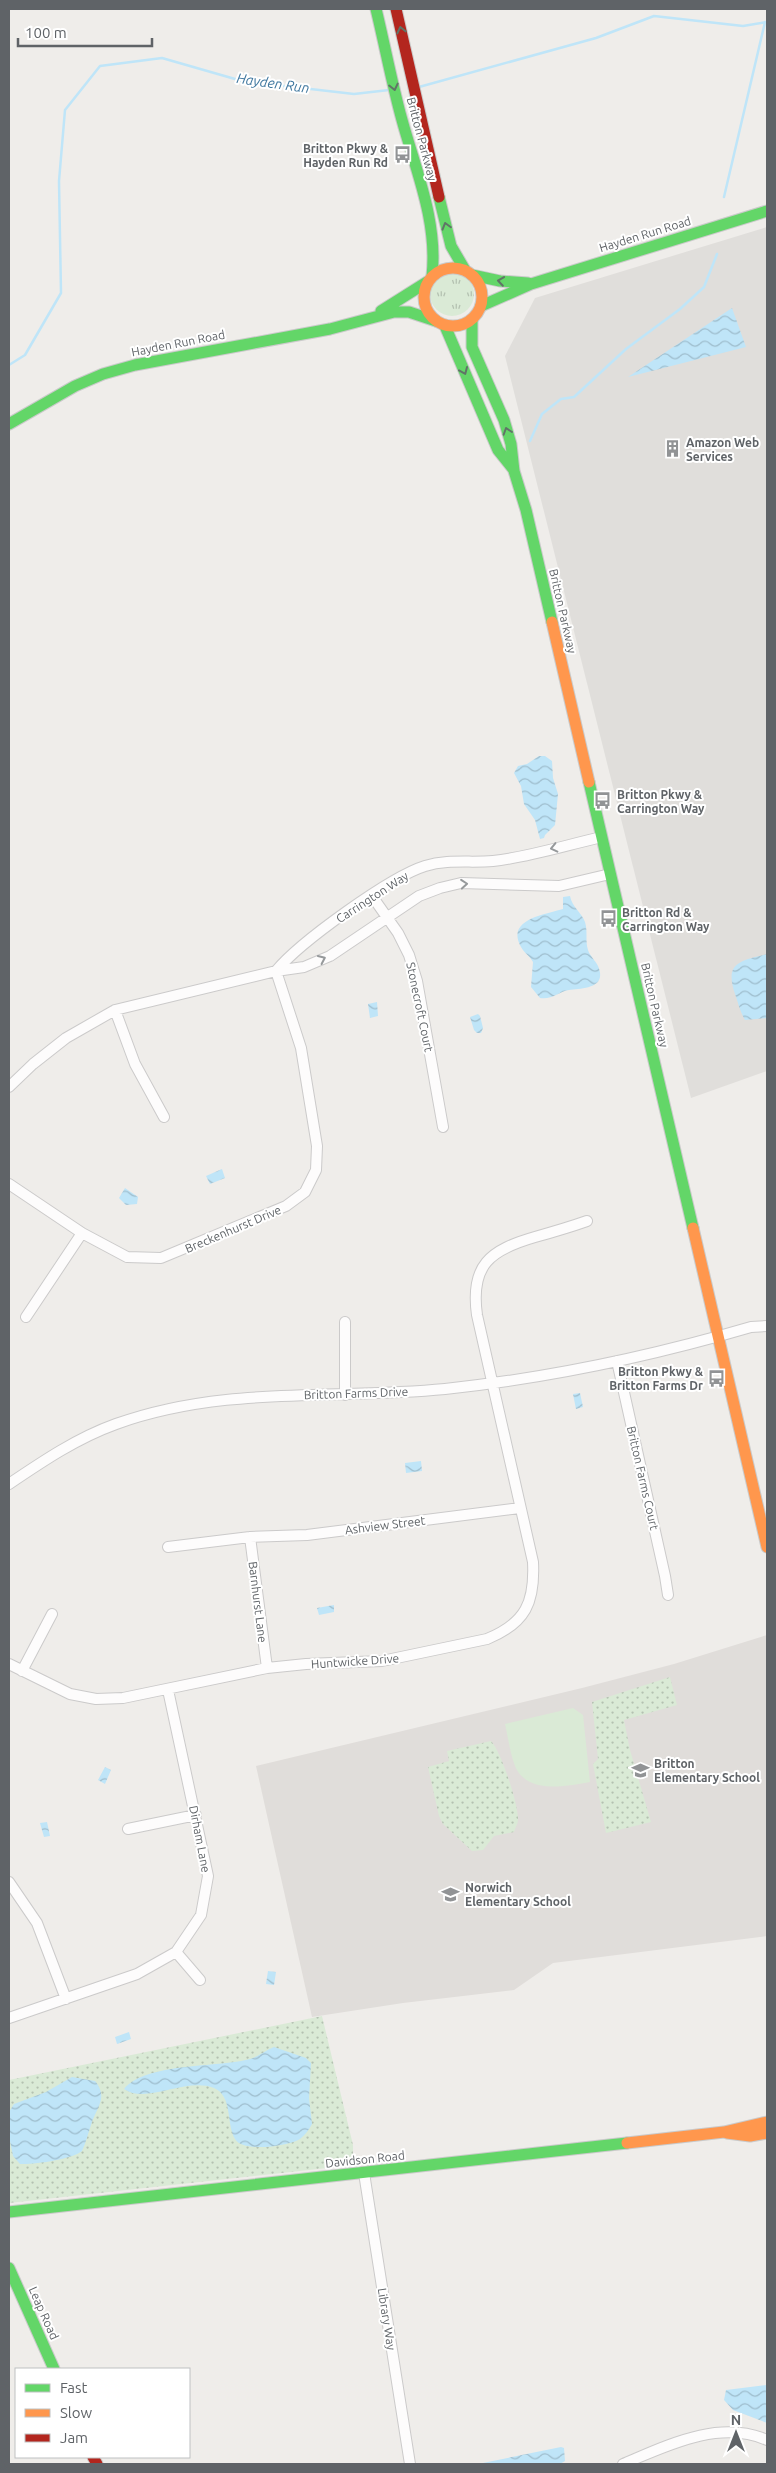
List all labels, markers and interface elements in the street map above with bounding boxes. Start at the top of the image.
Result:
scale bar [18,15,151,47]
text: 100 m [25,24,67,41]
one-way arrow [396,26,407,35]
water label: Hayden Run [236,70,310,96]
one-way arrow [388,83,399,92]
street label: Britton Parkway [405,96,439,183]
place label: Britton Pkwy & Hayden Run Rd [303,142,389,169]
bus stop icon: Britton Pkwy & Hayden Run Rd [392,145,412,165]
street label: Hayden Run Road [598,214,692,254]
one-way arrow [441,222,451,230]
one-way arrow [497,276,506,286]
street label: Hayden Run Road [130,328,226,358]
one-way arrow [458,366,469,375]
one-way arrow [503,428,513,436]
place label: Amazon Web Services [686,436,759,463]
building icon: Amazon Web Services [662,439,682,459]
street label: Britton Parkway [547,568,579,655]
place label: Britton Pkwy & Carrington Way [617,788,705,815]
bus stop icon: Britton Pkwy & Carrington Way [593,791,613,811]
one-way arrow [550,842,559,853]
street label: Carrington Way [333,869,411,925]
one-way arrow [461,878,469,889]
place label: Britton Rd & Carrington Way [622,906,710,933]
bus stop icon: Britton Rd & Carrington Way [598,909,618,929]
one-way arrow [317,955,326,965]
street label: Stonecroft Court [404,961,436,1053]
street label: Britton Parkway [639,962,671,1049]
street label: Breckenhurst Drive [183,1203,283,1255]
place label: Britton Pkwy & Britton Farms Dr [609,1365,704,1392]
bus stop icon: Britton Pkwy & Britton Farms Dr [707,1368,727,1388]
street label: Britton Farms Drive [304,1385,408,1401]
street label: Britton Farms Court [625,1425,661,1532]
street label: Ashview Street [344,1514,426,1536]
street label: Barnhurst Lane [247,1561,269,1643]
street label: Huntwicke Drive [311,1651,399,1671]
place label: Britton Elementary School [654,1757,760,1784]
school or university icon: Britton Elementary School [630,1760,650,1780]
street label: Dirham Lane [187,1804,213,1874]
place label: Norwich Elementary School [465,1881,571,1908]
school or university icon: Norwich Elementary School [441,1884,461,1904]
street label: Davidson Road [325,2148,405,2170]
street label: Leap Road [27,2285,61,2341]
street label: Library Way [376,2287,398,2351]
legend [15,2368,190,2458]
text: Fast [60,2379,88,2396]
text: Slow [60,2404,93,2421]
north arrow [711,2408,761,2458]
text: N [731,2412,741,2428]
text: Jam [60,2429,88,2446]

